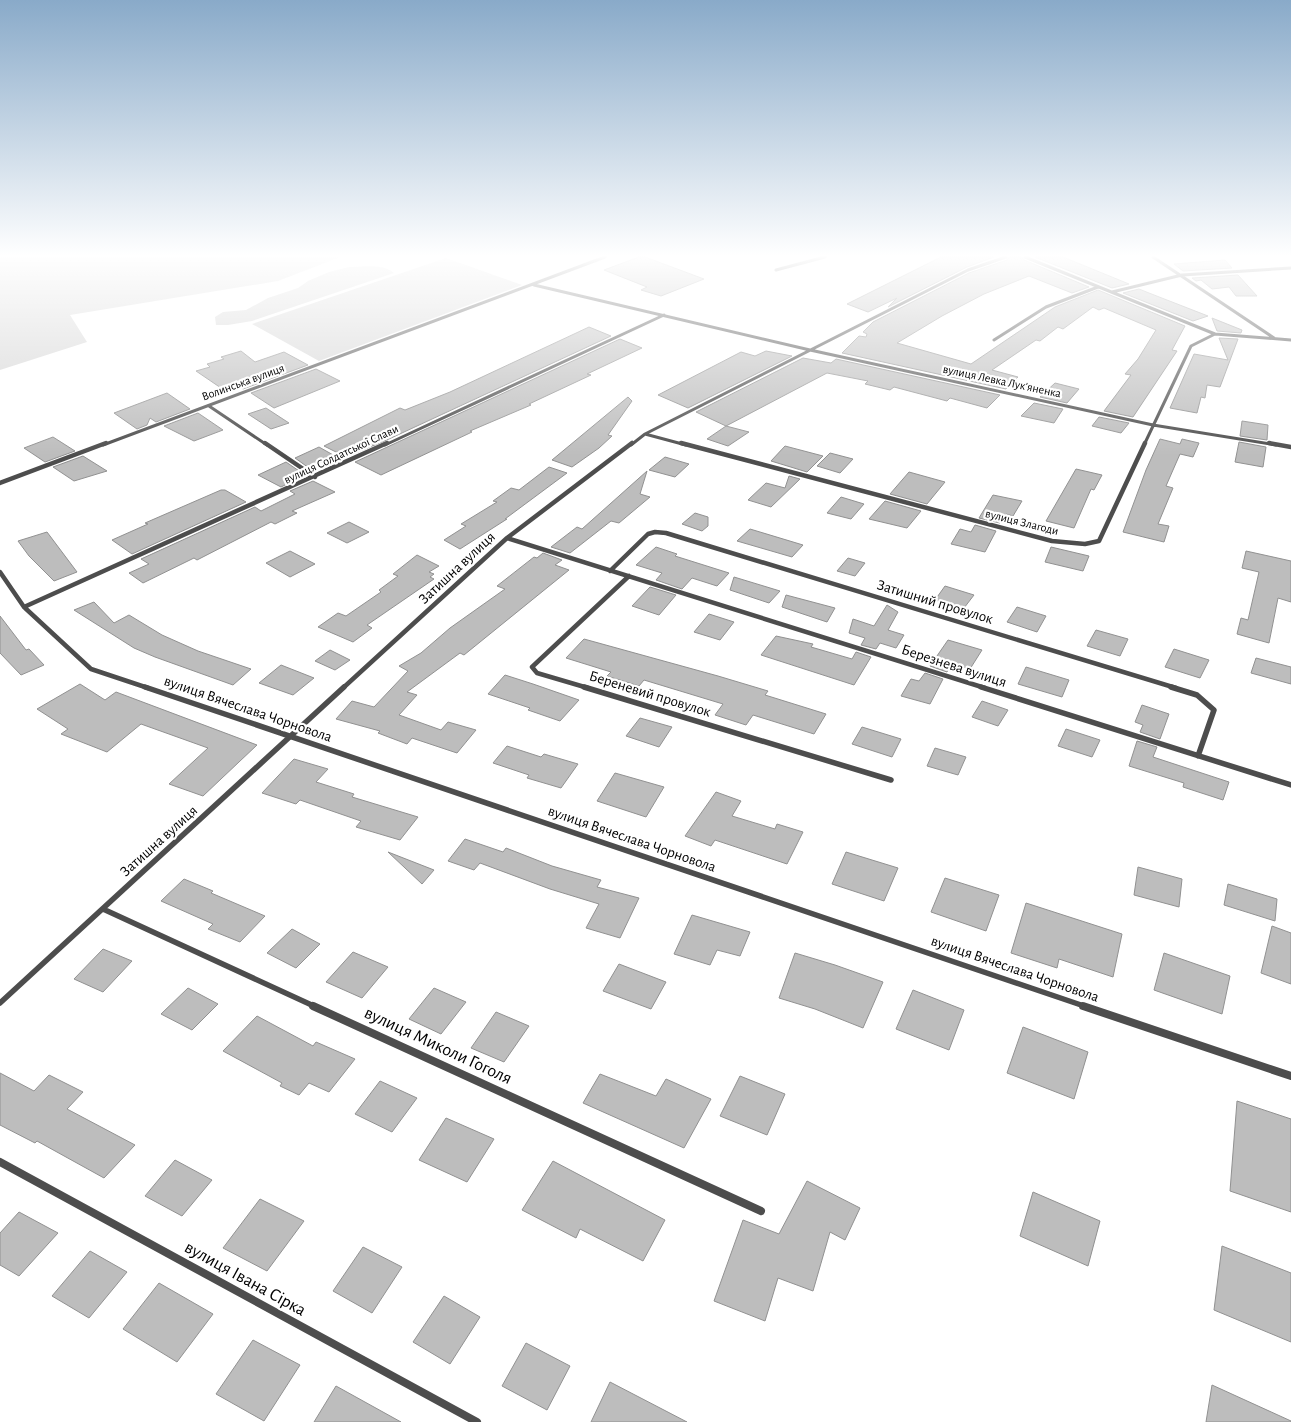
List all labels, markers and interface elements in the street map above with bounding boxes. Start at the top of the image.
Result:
street label: Волинська вулиця [200,361,286,403]
street label: вулиця Левка Лукʼяненка [942,363,1063,400]
street label: вулиця Солдатської Слави [282,422,400,487]
street label: вулиця Злагоди [984,507,1060,538]
street label: Затишна вулиця [416,529,498,607]
street label: Затишний провулок [875,577,995,627]
street label: Березнева вулиця [900,642,1008,690]
street label: Береневий провулок [587,668,713,720]
street label: вулиця Вячеслава Чорновола [162,673,334,745]
street label: Затишна вулиця [118,803,200,879]
street label: вулиця Вячеслава Чорновола [546,803,718,875]
street label: вулиця Вячеслава Чорновола [929,933,1101,1005]
street label: вулиця Миколи Гоголя [361,1004,515,1088]
street label: вулиця Івана Сірка [181,1238,309,1320]

